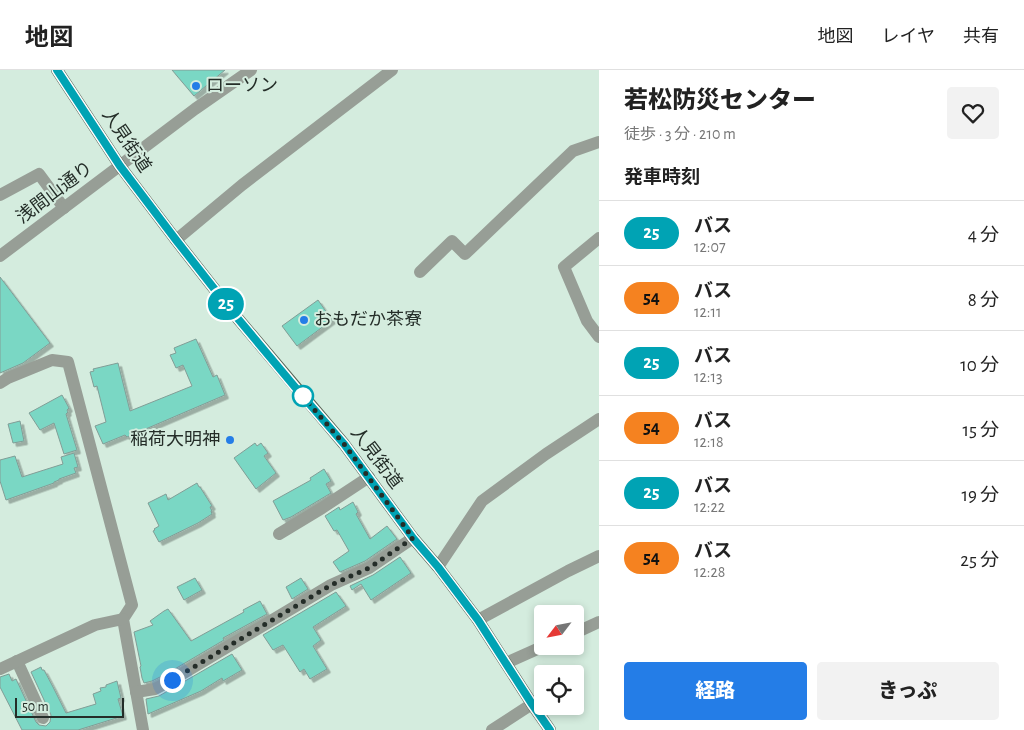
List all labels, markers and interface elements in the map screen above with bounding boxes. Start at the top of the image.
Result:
text: 地図 [25,26,73,50]
text: 地図 [818,28,854,46]
text: レイヤ [882,28,935,46]
text: 共有 [963,28,999,46]
place label: ローソン [206,77,278,95]
marker: ローソン [190,80,202,92]
button: heart [947,87,999,139]
text: 若松防災センター [624,89,816,113]
street label: 人見街道 [98,105,155,176]
text: 徒歩 · 3 分 · 210 m [624,126,736,142]
street label: 浅間山通り [12,157,96,227]
text: 発車時刻 [624,168,700,187]
text: バス [694,217,732,236]
text: 25 [643,224,660,242]
text: 4 分 [968,226,999,245]
text: 12:07 [694,239,726,255]
text: バス [694,282,732,301]
line badge: 25 [204,288,248,320]
text: 54 [643,289,660,307]
text: 8 分 [968,291,999,310]
text: 25 [218,295,234,313]
text: 12:11 [694,304,721,320]
place label: おもだか茶寮 [314,310,422,329]
marker: おもだか茶寮 [298,314,310,326]
text: バス [694,347,732,366]
text: 25 [643,354,660,372]
text: 10 分 [960,356,999,375]
text: 12:13 [694,369,723,385]
unlabelled marker [292,385,314,407]
text: バス [694,412,732,431]
text: 54 [643,419,660,437]
text: 15 分 [962,421,999,440]
street label: 人見街道 [347,423,406,492]
place label: 稲荷大明神 [130,430,220,449]
marker: 稲荷大明神 [224,434,236,446]
text: 12:18 [694,434,724,450]
text: バス [694,477,732,496]
text: 25 [643,484,660,502]
text: 19 分 [961,486,999,505]
text: 12:22 [694,499,725,515]
text: バス [694,542,732,561]
text: 54 [643,549,660,567]
text: 25 分 [960,551,999,570]
text: 12:28 [694,564,725,580]
north arrow [534,605,584,655]
map controls [534,605,584,715]
button: 経路 [624,662,807,720]
button: きっぷ [817,662,999,720]
button: locate [534,665,584,715]
your location [160,668,185,693]
scale bar [15,695,124,718]
text: 50 m [22,700,49,714]

